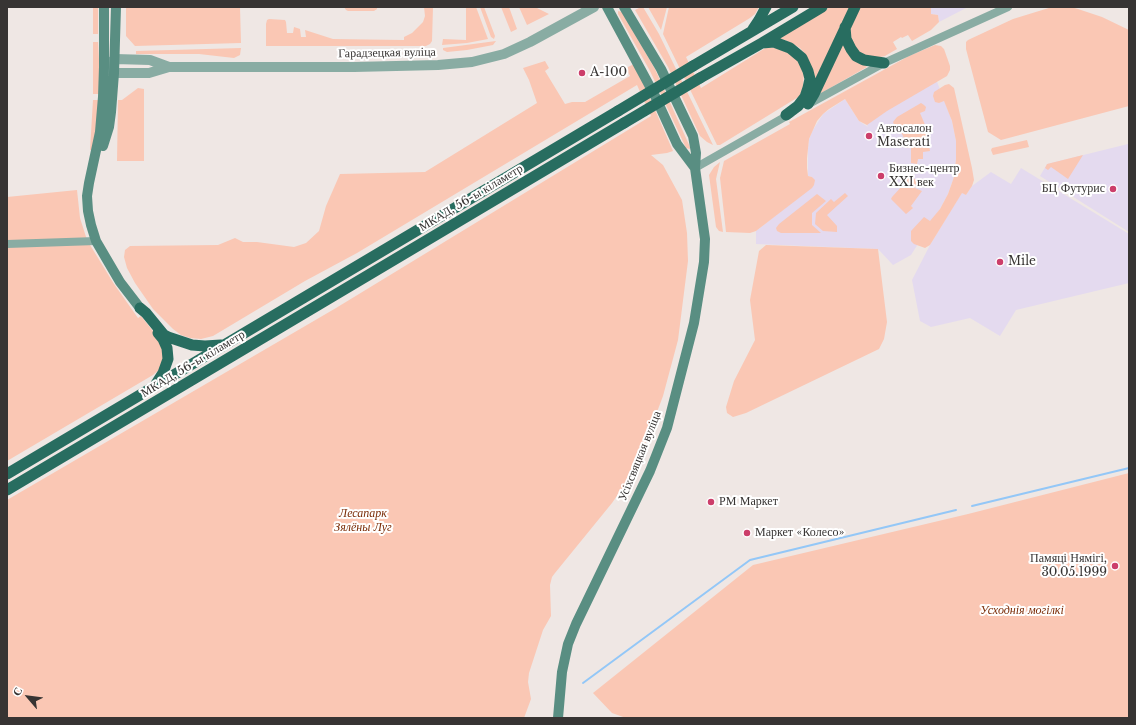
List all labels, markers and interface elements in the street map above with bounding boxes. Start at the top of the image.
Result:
street label: Гарадзецкая вуліца [338,45,436,61]
place label: A-100 [590,66,627,80]
marker: A-100 [577,68,587,78]
place label: Автосалон Maserati [877,122,932,150]
marker: Автосалон Maserati [864,131,874,141]
street label: МКАД, 56-ы кіламетр [416,161,526,235]
place label: Бизнес-центр XXI век [889,162,960,190]
marker: Бизнес-центр XXI век [876,171,886,181]
place label: БЦ Футурис [1042,182,1105,196]
marker: БЦ Футурис [1108,184,1118,194]
place label: Mile [1008,255,1036,269]
marker: Mile [995,257,1005,267]
street label: МКАД, 56-ы кіламетр [138,327,248,401]
street label: Усіхсвяцкая вуліца [615,409,665,503]
place label: РМ Маркет [719,495,778,509]
marker: РМ Маркет [706,497,716,507]
park label: Лесапарк Зялёны Луг [334,507,392,535]
place label: Маркет «Колесо» [755,526,844,540]
marker: Маркет «Колесо» [742,528,752,538]
place label: Памяці Нямігі, 30.05.1999 [1030,552,1107,580]
marker: Памяці Нямігі, 30.05.1999 [1110,561,1120,571]
park label: Усходнія могілкі [980,604,1064,618]
north arrow [8,677,48,717]
text: С [9,685,25,698]

